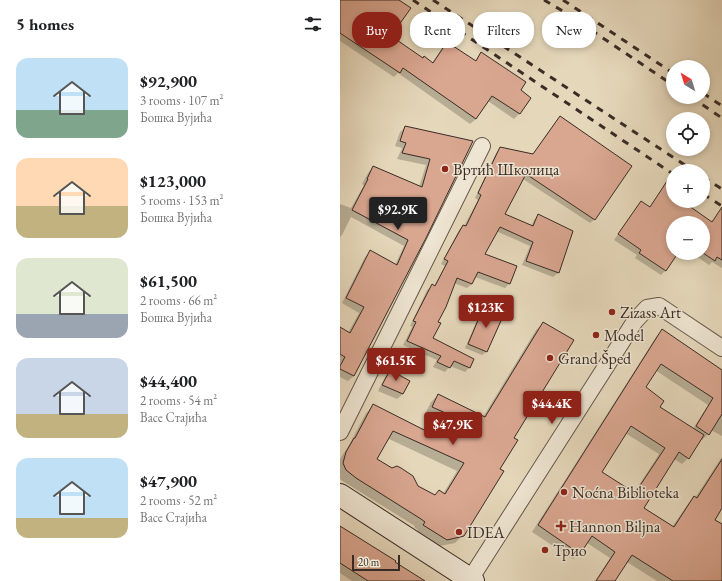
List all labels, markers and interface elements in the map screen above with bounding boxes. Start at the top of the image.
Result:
chip: Buy [352,12,402,48]
chip: Rent [410,12,465,48]
chip: Filters [473,12,534,48]
chip: New [542,12,596,48]
text: 5 homes [16,13,74,35]
icon: filters [302,13,324,35]
north arrow [666,60,710,104]
map controls [666,60,710,260]
text: $92,900 [140,70,197,92]
icon: home [48,74,96,122]
text: 3 rooms · 107 m² [140,92,224,109]
text: Бошка Вујића [140,109,212,126]
button: locate [666,112,710,156]
place label: Вртић Школица [453,159,560,180]
marker: Вртић Школица [440,164,450,174]
button: + [666,164,710,208]
text: $123,000 [140,170,206,192]
icon: home [48,174,96,222]
text: 5 rooms · 153 m² [140,192,224,209]
pin: $92.9K [365,197,431,231]
text: $92.9K [378,201,418,218]
text: Бошка Вујића [140,209,212,226]
button: − [666,216,710,260]
text: $61,500 [140,270,197,292]
icon: home [48,274,96,322]
text: 2 rooms · 66 m² [140,292,217,309]
pin: $123K [458,295,514,329]
text: $123K [468,299,504,316]
place label: Zizass Art [620,302,681,323]
marker: Zizass Art [607,307,617,317]
text: Бошка Вујића [140,309,212,326]
place label: Model [604,325,644,346]
marker: Model [591,330,601,340]
pin: $61.5K [363,348,429,382]
place label: Grand Šped [558,348,632,369]
text: $61.5K [376,352,416,369]
marker: Grand Šped [545,353,555,363]
text: $44,400 [140,370,197,392]
icon: home [48,374,96,422]
pin: $44.4K [519,391,585,425]
text: 2 rooms · 54 m² [140,392,217,409]
text: $44.4K [532,395,572,412]
text: Васе Стајића [140,409,207,426]
pin: $47.9K [420,412,486,446]
text: $47.9K [433,416,473,433]
text: $47,900 [140,470,197,492]
icon: home [48,474,96,522]
place label: Noćna Biblioteka [572,482,680,503]
marker: Noćna Biblioteka [559,487,569,497]
text: 2 rooms · 52 m² [140,492,217,509]
text: Васе Стајића [140,509,207,526]
place label: Hannon Biljna [569,516,661,537]
marker: Hannon Biljna [556,521,566,531]
place label: IDEA [467,522,506,543]
marker: IDEA [454,527,464,537]
place label: Трио [553,540,587,561]
marker: Трио [540,545,550,555]
scale bar [352,553,400,572]
text: 20 m [358,555,379,569]

